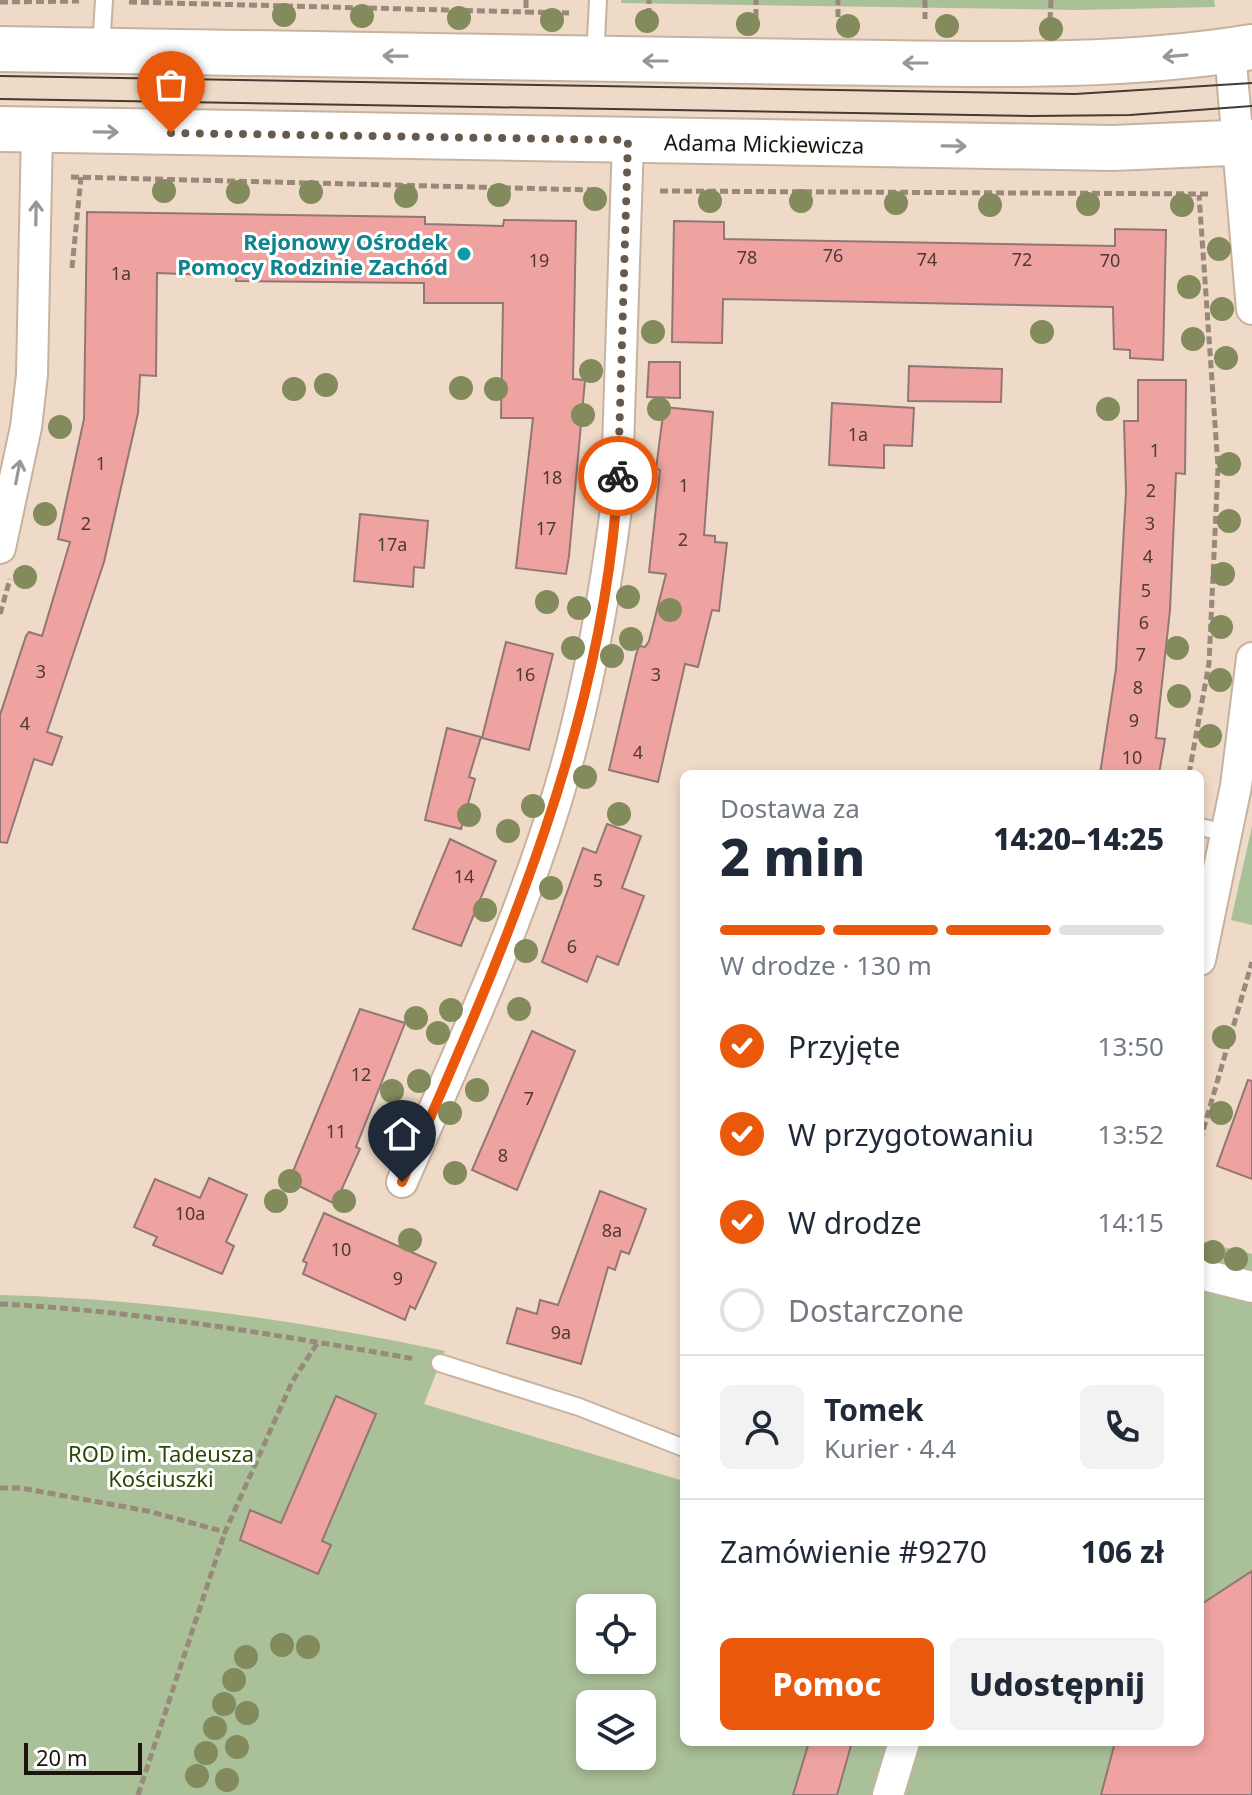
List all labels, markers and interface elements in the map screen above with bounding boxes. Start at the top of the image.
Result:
one-way arrow [382,49,409,64]
one-way arrow [1162,49,1188,64]
pin [137,51,205,133]
one-way arrow [642,53,669,69]
one-way arrow [902,55,929,71]
icon: bag [149,63,193,107]
one-way arrow [92,124,119,140]
street label: Adama Mickiewicza [664,126,864,160]
one-way arrow [940,138,967,154]
one-way arrow [28,200,44,227]
place label: Rejonowy Ośrodek Pomocy Rodzinie Zachód [177,226,448,281]
house number: 76 [823,243,843,267]
marker: Rejonowy Ośrodek Pomocy Rodzinie Zachód [455,245,473,263]
house number: 78 [737,245,757,269]
house number: 74 [917,247,937,271]
house number: 72 [1012,247,1032,271]
house number: 19 [529,248,549,272]
house number: 70 [1100,248,1120,272]
house number: 1a [111,261,131,285]
house number: 1a [848,422,868,446]
courier [578,436,658,516]
house number: 1 [1150,438,1160,462]
house number: 1 [96,451,106,475]
icon: bike [596,454,640,498]
one-way arrow [12,460,27,485]
house number: 18 [542,465,562,489]
house number: 1 [679,473,689,497]
house number: 2 [1146,478,1156,502]
house number: 2 [81,511,91,535]
house number: 3 [1145,511,1155,535]
house number: 17 [536,516,556,540]
house number: 2 [678,527,688,551]
house number: 17a [377,532,407,556]
house number: 4 [1143,544,1153,568]
house number: 5 [1141,578,1151,602]
house number: 6 [1139,610,1149,634]
house number: 7 [1136,642,1146,666]
house number: 3 [36,659,46,683]
house number: 16 [515,662,535,686]
house number: 3 [651,662,661,686]
house number: 8 [1133,675,1143,699]
house number: 9 [1129,708,1139,732]
house number: 4 [20,711,30,735]
house number: 4 [633,740,643,764]
house number: 10 [1122,745,1142,769]
text: Dostawa za [720,790,860,826]
text: 14:20–14:25 [993,818,1164,859]
text: 2 min [720,820,865,891]
house number: 14 [454,864,474,888]
house number: 5 [593,868,603,892]
house number: 6 [567,934,577,958]
text: W drodze · 130 m [720,947,932,983]
icon: check [720,1024,764,1068]
text: Przyjęte [788,1026,900,1067]
text: 13:50 [1098,1028,1164,1064]
house number: 12 [351,1062,371,1086]
house number: 7 [524,1086,534,1110]
pin [368,1100,436,1182]
icon: home [380,1112,424,1156]
icon: check [720,1112,764,1156]
text: W przygotowaniu [788,1114,1034,1155]
text: 13:52 [1098,1116,1164,1152]
house number: 11 [326,1119,346,1143]
house number: 8 [498,1143,508,1167]
icon: check [720,1200,764,1244]
house number: 10a [175,1201,205,1225]
text: W drodze [788,1202,922,1243]
text: 14:15 [1098,1204,1164,1240]
house number: 8a [602,1218,622,1242]
house number: 10 [331,1237,351,1261]
house number: 9 [393,1266,403,1290]
text: Dostarczone [788,1290,964,1331]
house number: 9a [551,1320,571,1344]
button: person [720,1385,804,1469]
button: phone [1080,1385,1164,1469]
text: Tomek [824,1389,924,1430]
text: Kurier · 4.4 [824,1430,956,1466]
park label: ROD im. Tadeusza Kościuszki [68,1438,254,1493]
text: Zamówienie #9270 [720,1531,987,1572]
text: 106 zł [1081,1531,1164,1572]
map controls [576,1594,656,1770]
button: locate [576,1594,656,1674]
button: Pomoc [720,1638,934,1730]
button: Udostępnij [950,1638,1164,1730]
button: layers [576,1690,656,1770]
scale bar [24,1739,142,1775]
text: 20 m [36,1742,87,1772]

